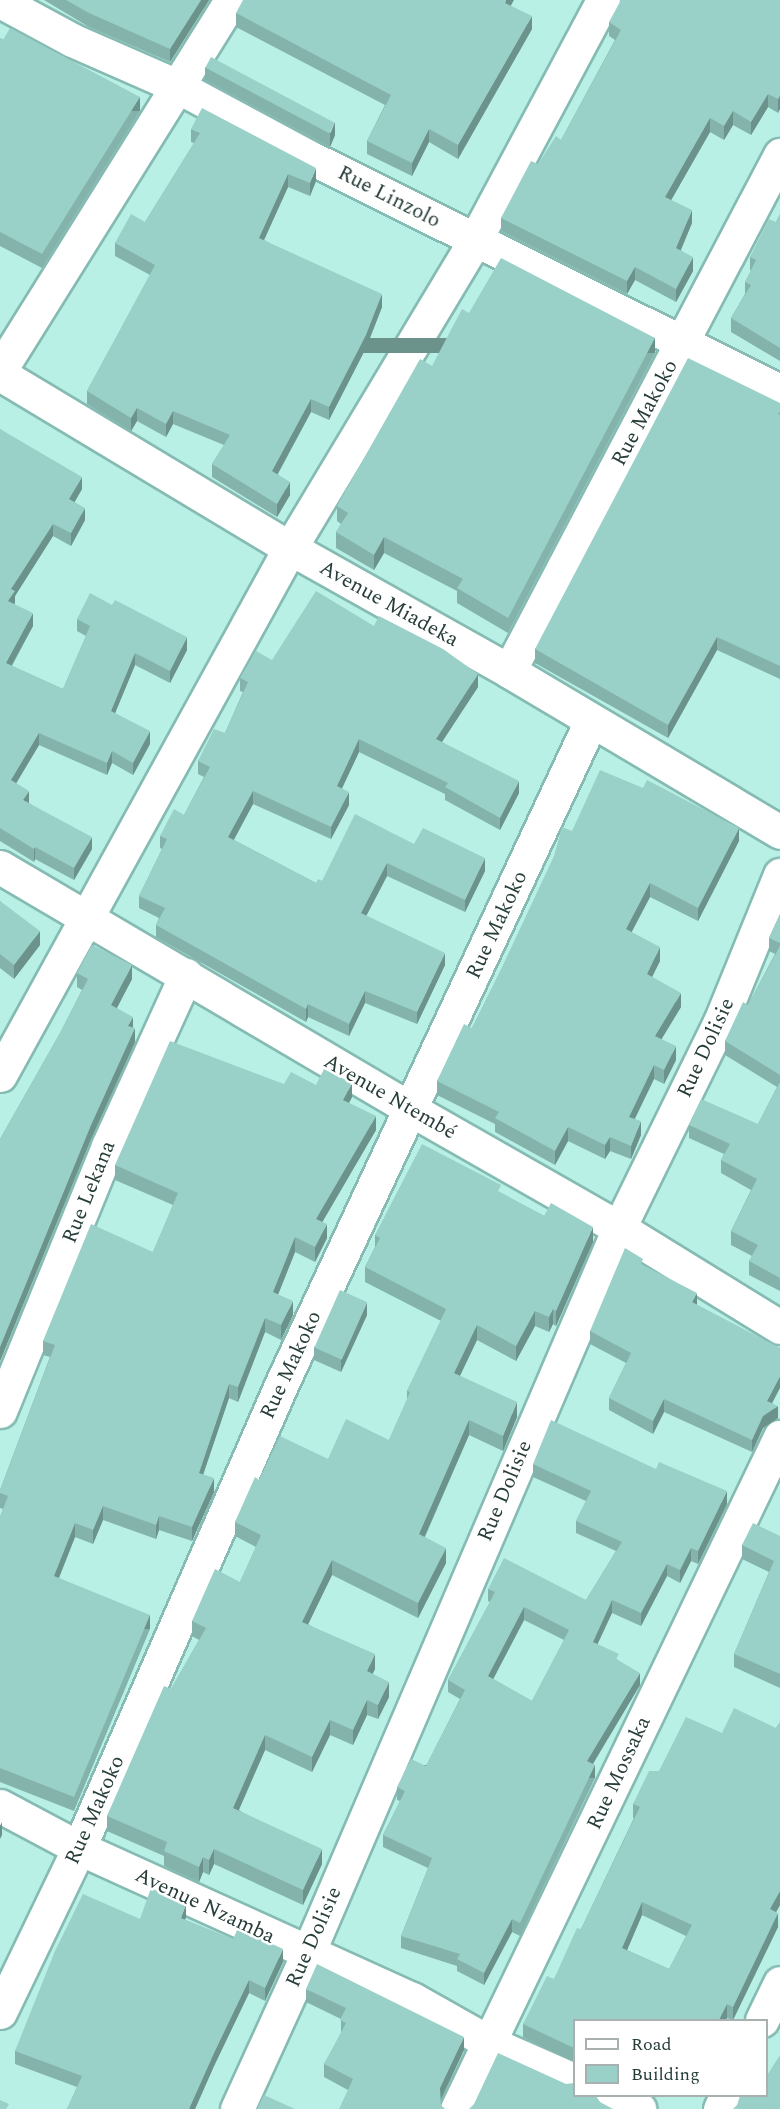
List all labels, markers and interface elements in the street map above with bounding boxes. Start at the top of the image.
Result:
street label: Rue Linzolo [333,160,445,234]
street label: Rue Makoko [606,356,684,470]
street label: Avenue Miadeka [315,555,463,653]
street label: Rue Makoko [461,867,533,983]
street label: Rue Dolisie [672,994,740,1102]
street label: Avenue Ntembé [319,1049,461,1145]
street label: Rue Lekana [57,1137,121,1247]
street label: Rue Makoko [255,1307,327,1423]
street label: Rue Dolisie [472,1437,538,1545]
street label: Rue Mossaka [582,1712,656,1834]
street label: Rue Makoko [60,1752,130,1868]
street label: Avenue Nzamba [131,1863,279,1949]
street label: Rue Dolisie [281,1883,347,1991]
legend [573,2019,768,2097]
text: Road [631,2031,672,2058]
text: Building [631,2061,700,2088]

